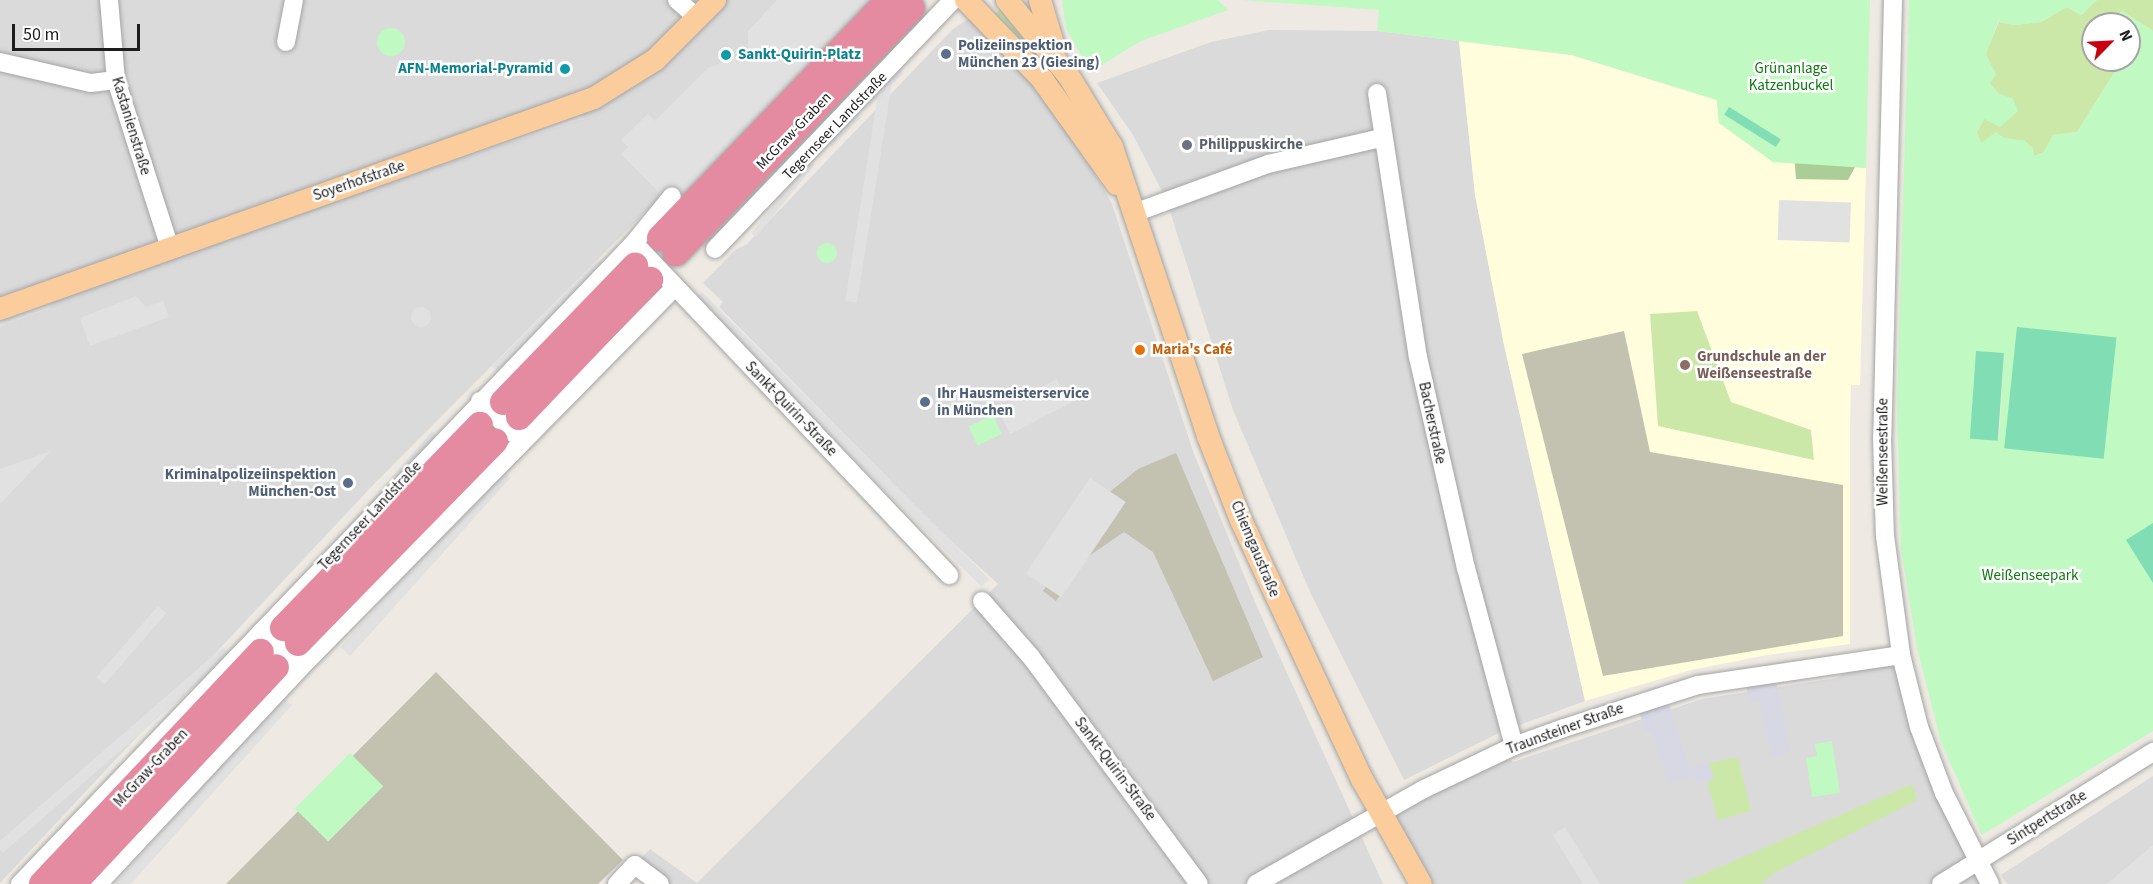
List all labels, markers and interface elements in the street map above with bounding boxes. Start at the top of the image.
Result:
scale bar [15,12,142,50]
north arrow [2081,12,2141,72]
text: 50 m [23,22,59,47]
text: N [2113,26,2138,45]
place label: Polizeiinspektion München 23 (Giesing) [958,36,1100,71]
place label: Sankt-Quirin-Platz [738,46,861,64]
marker: Polizeiinspektion München 23 (Giesing) [939,47,953,61]
marker: Sankt-Quirin-Platz [719,48,733,62]
park label: Grünanlage Katzenbuckel [1749,59,1833,94]
place label: AFN-Memorial-Pyramid [398,60,553,78]
marker: AFN-Memorial-Pyramid [558,62,572,76]
street label: Tegernseer Landstraße [779,68,891,184]
street label: Kastanienstraße [108,75,154,177]
street label: McGraw-Graben [753,89,835,173]
place label: Philippuskirche [1199,136,1303,154]
marker: Philippuskirche [1180,138,1194,152]
street label: Soyerhofstraße [311,157,407,205]
place label: Maria's Café [1152,341,1233,359]
marker: Maria's Café [1133,343,1147,357]
place label: Grundschule an der Weißenseestraße [1697,347,1826,382]
street label: Sankt-Quirin-Straße [741,358,841,460]
marker: Grundschule an der Weißenseestraße [1678,358,1692,372]
street label: Bacherstraße [1415,380,1449,466]
place label: Ihr Hausmeisterservice in München [937,384,1089,419]
marker: Ihr Hausmeisterservice in München [918,395,932,409]
street label: Weißenseestraße [1874,398,1892,506]
street label: Tegernseer Landstraße [315,458,425,574]
place label: Kriminalpolizeiinspektion München-Ost [165,465,336,500]
marker: Kriminalpolizeiinspektion München-Ost [341,476,355,490]
street label: Chiemgaustraße [1227,498,1283,600]
park label: Weißenseepark [1982,567,2078,585]
street label: Traunsteiner Straße [1504,699,1626,759]
street label: Sankt-Quirin-Straße [1070,714,1160,824]
street label: McGraw-Graben [110,725,192,811]
street label: Sintpertstraße [2004,786,2090,850]

